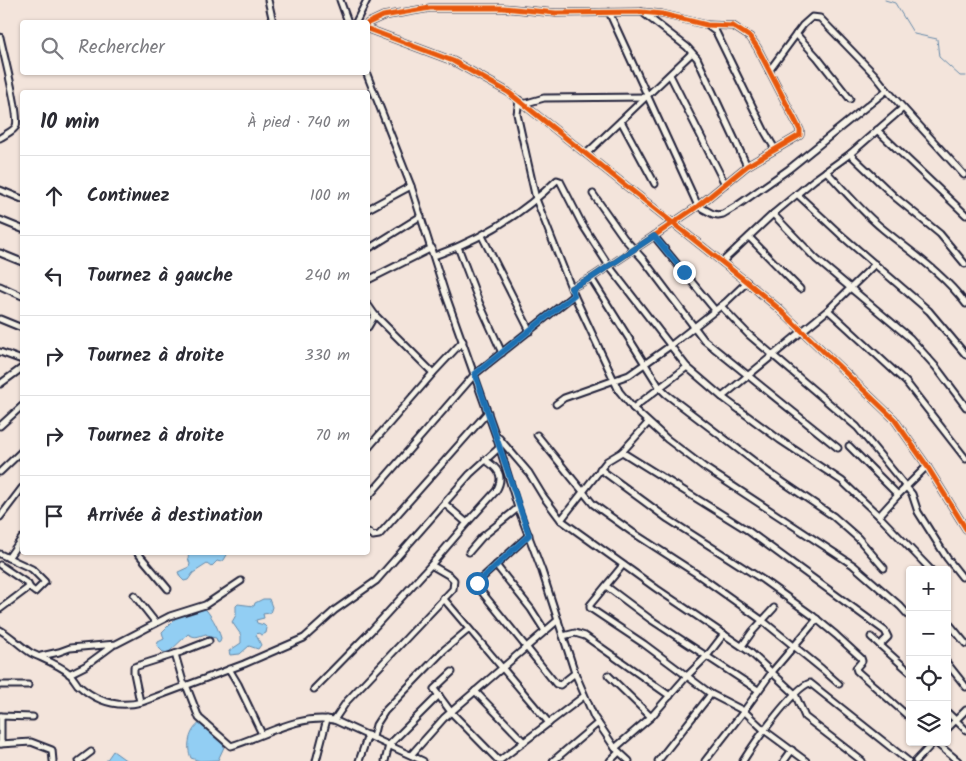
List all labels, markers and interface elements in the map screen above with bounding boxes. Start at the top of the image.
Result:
search box [20,20,370,75]
text: Rechercher [78,33,165,63]
icon: search [38,34,66,62]
text: 10 min [40,106,100,139]
text: À pied · 740 m [247,110,350,135]
text: Continuez [87,181,170,211]
icon: ahead [40,182,68,210]
text: 100 m [310,183,350,208]
text: Tournez à gauche [87,261,233,291]
route end [673,261,696,284]
icon: left [40,262,68,290]
text: 240 m [305,263,350,288]
text: Tournez à droite [87,341,224,371]
icon: right [40,342,68,370]
text: 330 m [305,343,350,368]
text: Tournez à droite [87,421,224,451]
icon: right [40,422,68,450]
text: 70 m [315,423,350,448]
text: Arrivée à destination [87,501,263,531]
icon: arrive [40,502,68,530]
map controls [906,566,951,746]
button: + [906,566,951,611]
route start [466,572,489,595]
button: − [906,611,951,656]
button: locate [906,656,951,701]
button: layers [906,701,951,746]

